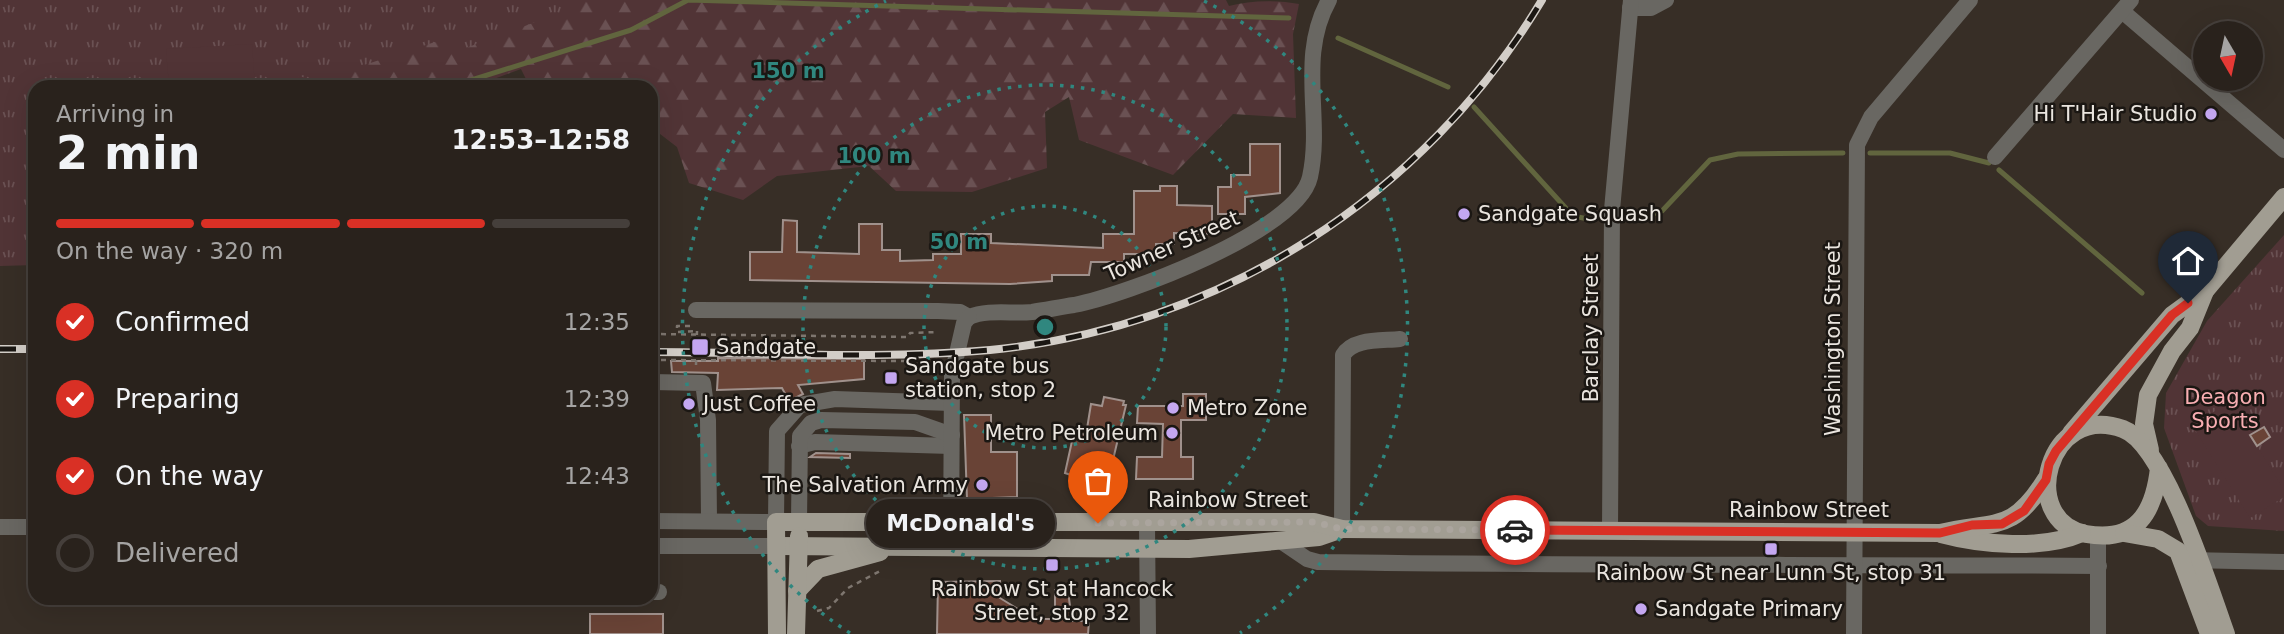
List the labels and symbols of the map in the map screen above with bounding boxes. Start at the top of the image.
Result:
north arrow [2193,21,2263,91]
text: 150 m [751,59,825,83]
place label: Hi T'Hair Studio [2033,102,2197,126]
marker: Hi T'Hair Studio [2203,106,2219,122]
text: 100 m [837,144,911,168]
place label: Sandgate Squash [1478,202,1662,226]
street label: Towner Street [1100,206,1243,287]
marker: Sandgate Squash [1456,206,1472,222]
text: 50 m [930,230,988,254]
pin [2158,231,2218,303]
street label: Washington Street [1821,242,1845,436]
street label: Barclay Street [1579,254,1603,402]
centre of rings [1033,315,1057,339]
place label: Sandgate [716,335,816,359]
marker: Sandgate [690,337,710,357]
place label: Sandgate bus station, stop 2 [905,354,1056,402]
marker: Sandgate bus station, stop 2 [883,370,899,386]
park label: Deagon Sports [2184,385,2266,433]
place label: Just Coffee [701,392,816,416]
marker: Just Coffee [681,396,697,412]
place label: Metro Zone [1187,396,1307,420]
marker: Metro Zone [1165,400,1181,416]
place label: Metro Petroleum [984,421,1158,445]
marker: Metro Petroleum [1164,425,1180,441]
pin [1068,451,1128,523]
place label: The Salvation Army [762,473,968,497]
marker: The Salvation Army [974,477,990,493]
street label: Rainbow Street [1148,488,1308,512]
courier [1480,495,1550,565]
callout: McDonald's [867,498,1056,548]
street label: Rainbow Street [1729,498,1889,522]
marker: Rainbow St near Lunn St, stop 31 [1763,541,1779,557]
marker: Rainbow St at Hancock Street, stop 32 [1044,557,1060,573]
place label: Rainbow St near Lunn St, stop 31 [1596,561,1946,585]
place label: Rainbow St at Hancock Street, stop 32 [931,577,1174,625]
place label: Sandgate Primary [1655,597,1843,621]
marker: Sandgate Primary [1633,601,1649,617]

